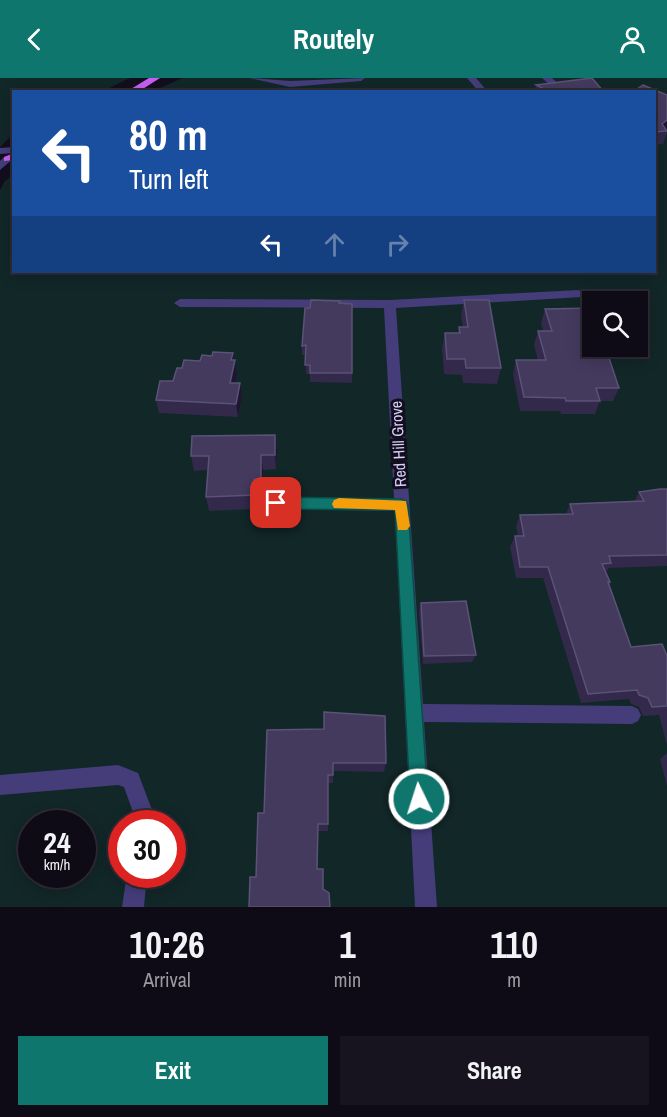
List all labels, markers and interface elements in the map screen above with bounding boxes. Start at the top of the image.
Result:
text: Routely [293,21,374,57]
icon: back [18,23,51,56]
icon: person [616,23,649,56]
text: 80 m [129,107,208,163]
icon: left [30,114,108,192]
text: Turn left [129,161,208,197]
icon: left [255,228,288,261]
icon: ahead [318,228,351,261]
icon: right [381,228,414,261]
map controls [582,291,648,357]
button: search [582,291,648,357]
street label: Red Hill Grove [385,400,411,488]
pin [250,477,301,528]
icon: arrive [259,486,292,519]
position arrow [387,767,451,831]
speed limit sign: 30 [108,810,186,888]
text: 24 [43,822,71,862]
text: km/h [44,854,70,875]
text: 10:26 [129,921,205,969]
text: 1 [339,921,356,969]
text: 110 [490,921,538,969]
text: Arrival [143,966,191,993]
text: min [334,966,361,993]
text: m [507,966,521,993]
button: Exit [18,1036,328,1105]
button: Share [340,1036,649,1105]

